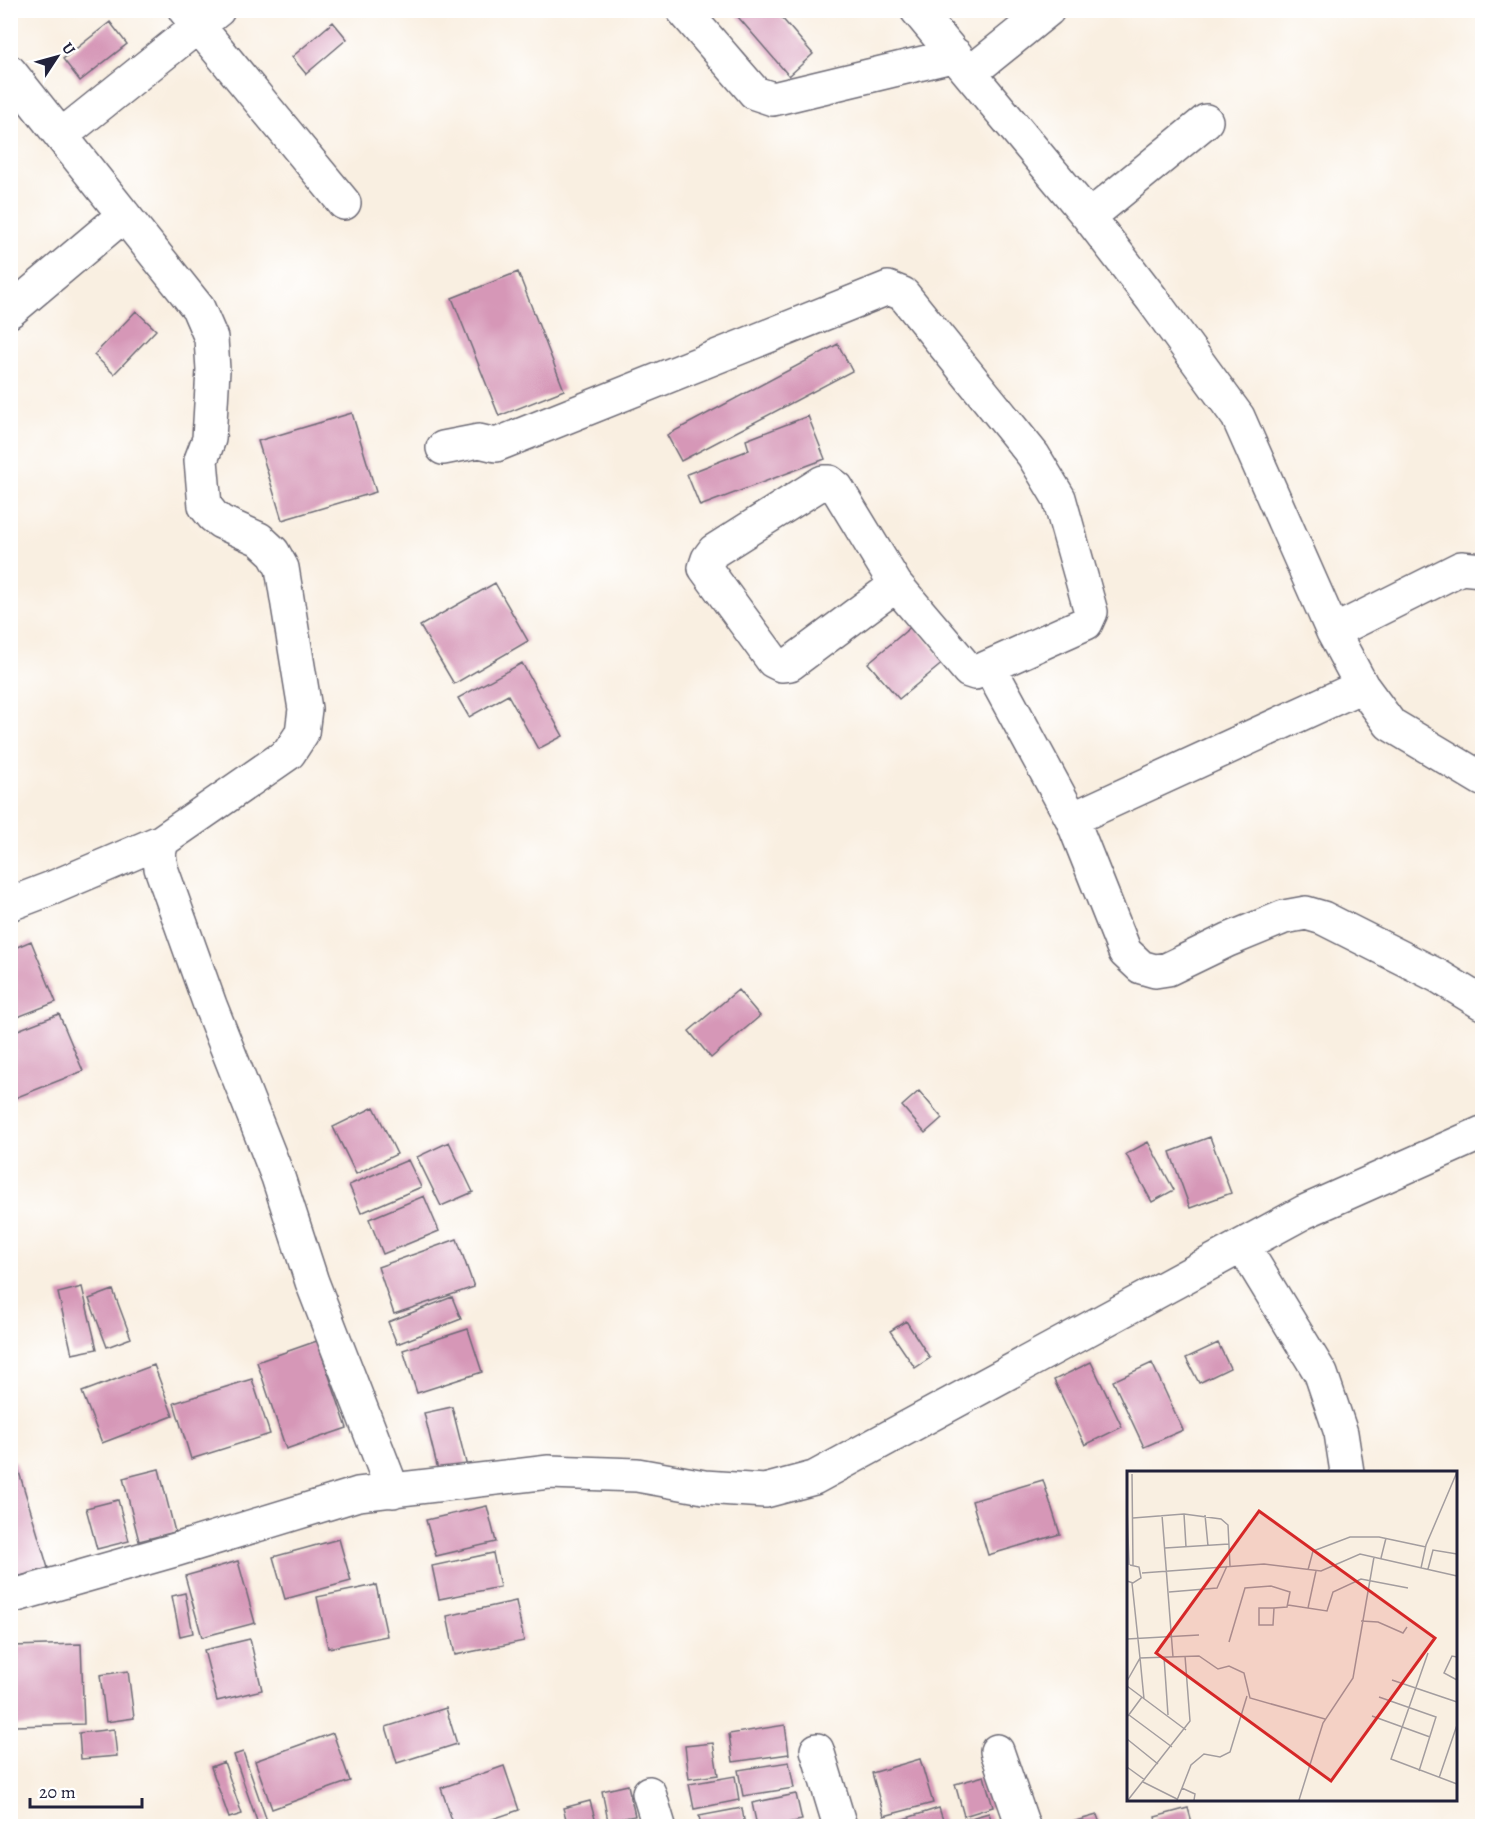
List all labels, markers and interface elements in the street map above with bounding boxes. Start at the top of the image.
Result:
north arrow [27,27,87,87]
text: U [56,38,81,60]
inset map [1127,1471,1457,1801]
scale bar [30,1771,142,1809]
text: 20 m [39,1780,76,1804]

